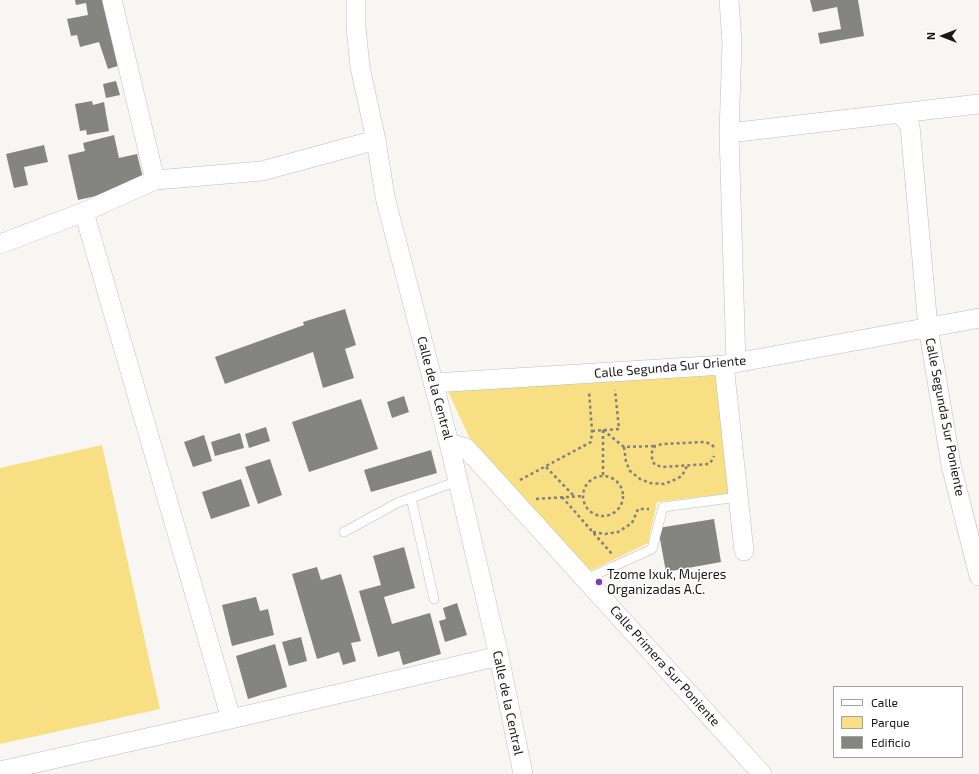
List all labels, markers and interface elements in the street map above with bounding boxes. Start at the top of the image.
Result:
north arrow [923,16,963,56]
text: N [924,32,937,40]
street label: Calle de la Central [414,335,456,441]
street label: Calle Segunda Sur Poniente [922,336,968,498]
street label: Calle Segunda Sur Oriente [593,353,747,381]
place label: Tzome Ixuk, Mujeres Organizadas A.C. [607,567,726,598]
marker: Tzome Ixuk, Mujeres Organizadas A.C. [594,577,604,587]
street label: Calle Primera Sur Poniente [607,602,723,730]
street label: Calle de la Central [489,649,527,757]
legend [833,686,963,758]
text: Calle [871,695,898,709]
text: Parque [871,715,909,729]
text: Edificio [871,735,911,749]

